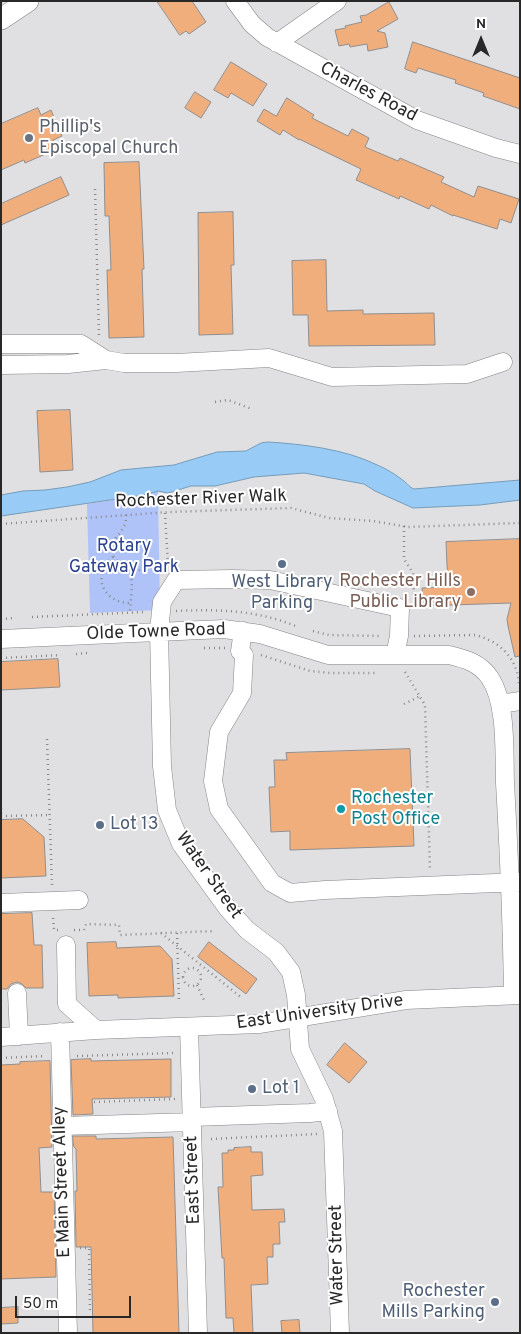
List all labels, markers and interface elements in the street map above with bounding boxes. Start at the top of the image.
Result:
north arrow [456,15,506,65]
text: N [476,16,486,33]
street label: Charles Road [316,58,420,128]
place label: Phillip's Episcopal Church [39,117,178,160]
marker: Phillip's Episcopal Church [23,132,35,144]
street label: Rochester River Walk [115,486,287,514]
park label: Rotary Gateway Park [69,536,179,578]
marker: West Library Parking [276,558,288,570]
place label: Rochester Hills Public Library [339,571,461,614]
place label: West Library Parking [231,572,333,614]
marker: Rochester Hills Public Library [465,586,477,598]
street label: Olde Towne Road [86,620,226,646]
place label: Rochester Post Office [351,788,440,831]
marker: Rochester Post Office [335,803,347,815]
place label: Lot 13 [110,814,159,836]
marker: Lot 13 [94,819,106,831]
street label: Water Street [170,828,246,924]
street label: East University Drive [235,991,405,1035]
place label: Lot 1 [262,1078,300,1100]
marker: Lot 1 [246,1083,258,1095]
street label: E Main Street Alley [50,1106,76,1258]
street label: East Street [182,1135,206,1225]
street label: Water Street [326,1204,350,1306]
place label: Rochester Mills Parking [382,1281,485,1324]
scale bar [18,1286,134,1318]
text: 50 m [23,1295,58,1314]
marker: Rochester Mills Parking [489,1296,501,1308]

